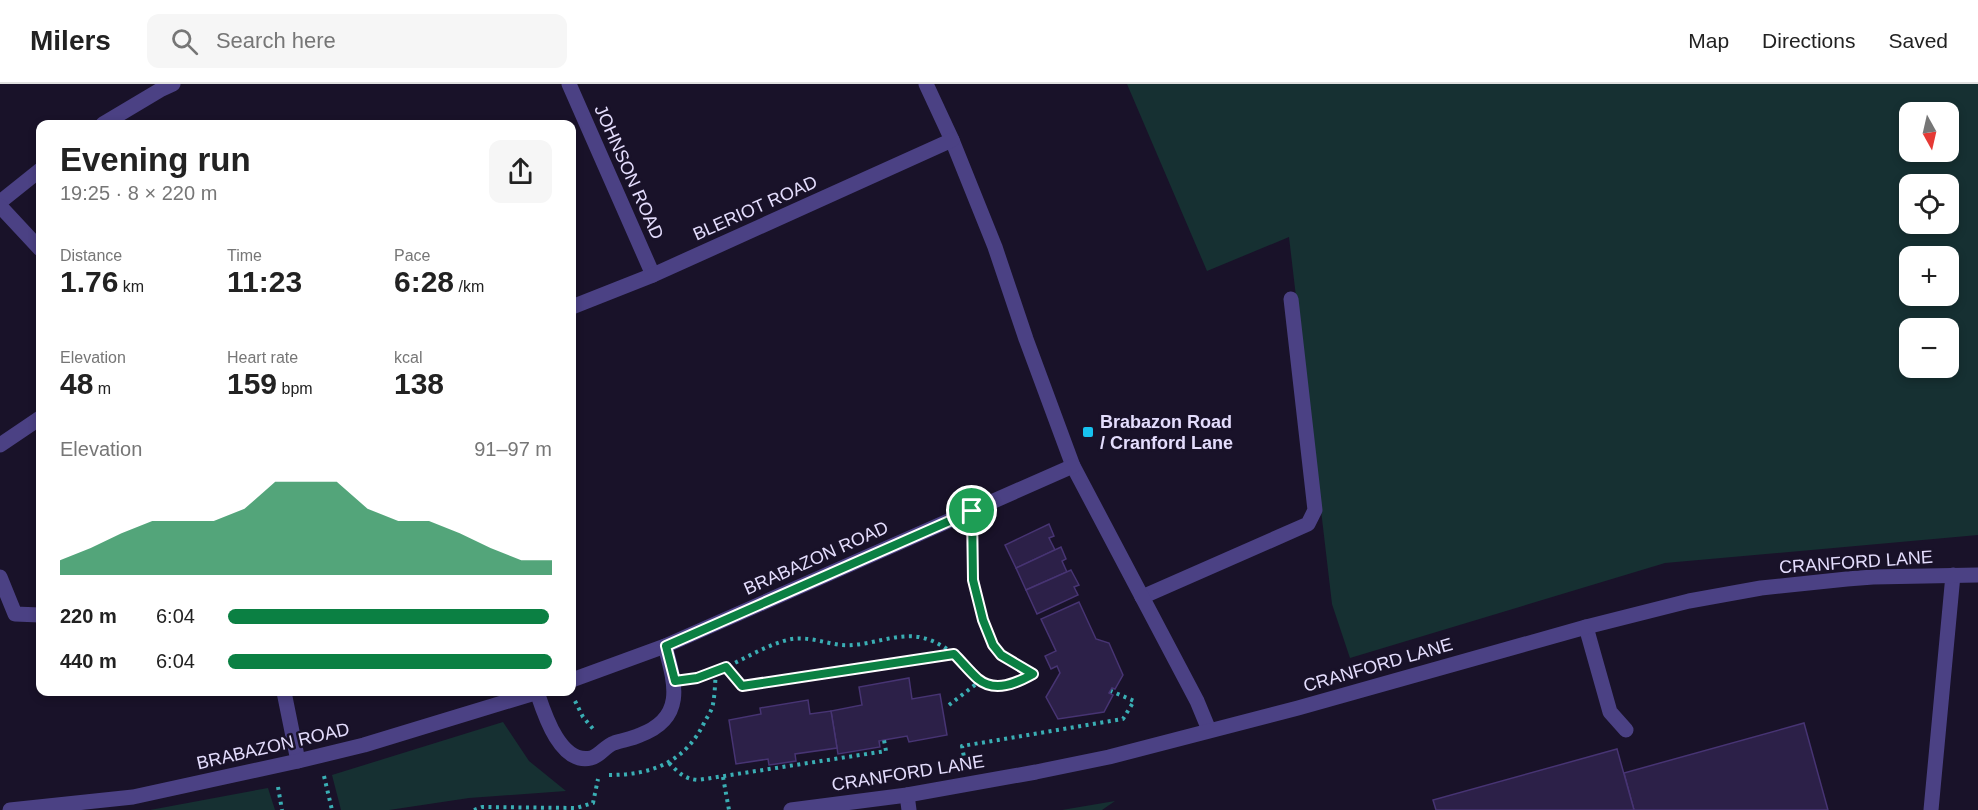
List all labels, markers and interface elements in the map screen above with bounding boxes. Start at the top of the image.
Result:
search box [147,14,567,68]
text: Milers [30,25,111,56]
icon: search [168,25,201,58]
text: Search here [216,28,336,53]
text: Map [1688,29,1729,52]
text: Directions [1762,29,1855,52]
text: Saved [1888,29,1948,52]
street label: JOHNSON ROAD [590,102,668,242]
north arrow [1899,102,1959,162]
map controls [1899,102,1959,378]
button: share [489,140,552,203]
text: Evening run [60,141,251,178]
street label: BLERIOT ROAD [690,172,820,244]
button: locate [1899,174,1959,234]
text: 19:25 · 8 × 220 m [60,182,217,204]
button: + [1899,246,1959,306]
text: Distance [60,247,122,264]
text: Time [227,247,262,264]
text: Pace [394,247,430,264]
text: 1.76 [60,265,118,298]
text: 11:23 [227,265,302,298]
text: 6:28 [394,265,454,298]
text: km [118,278,144,295]
text: /km [454,278,484,295]
button: − [1899,318,1959,378]
text: Elevation [60,349,126,366]
text: Heart rate [227,349,298,366]
text: kcal [394,349,422,366]
text: 48 [60,367,93,400]
text: 159 [227,367,277,400]
text: 138 [394,367,444,400]
text: m [93,380,111,397]
text: bpm [277,380,313,397]
place label: Brabazon Road / Cranford Lane [1100,412,1233,453]
marker: Brabazon Road / Cranford Lane [1081,425,1095,439]
text: Elevation [60,438,142,460]
text: 91–97 m [474,438,552,460]
pin [946,485,997,536]
icon: arrive [955,494,988,527]
street label: BRABAZON ROAD [741,517,891,599]
street label: CRANFORD LANE [1778,547,1934,577]
text: 220 m [60,605,117,627]
text: 6:04 [156,605,195,627]
street label: CRANFORD LANE [1301,634,1455,696]
text: 440 m [60,650,117,672]
text: 6:04 [156,650,195,672]
street label: BRABAZON ROAD [195,719,351,773]
street label: CRANFORD LANE [830,751,986,795]

